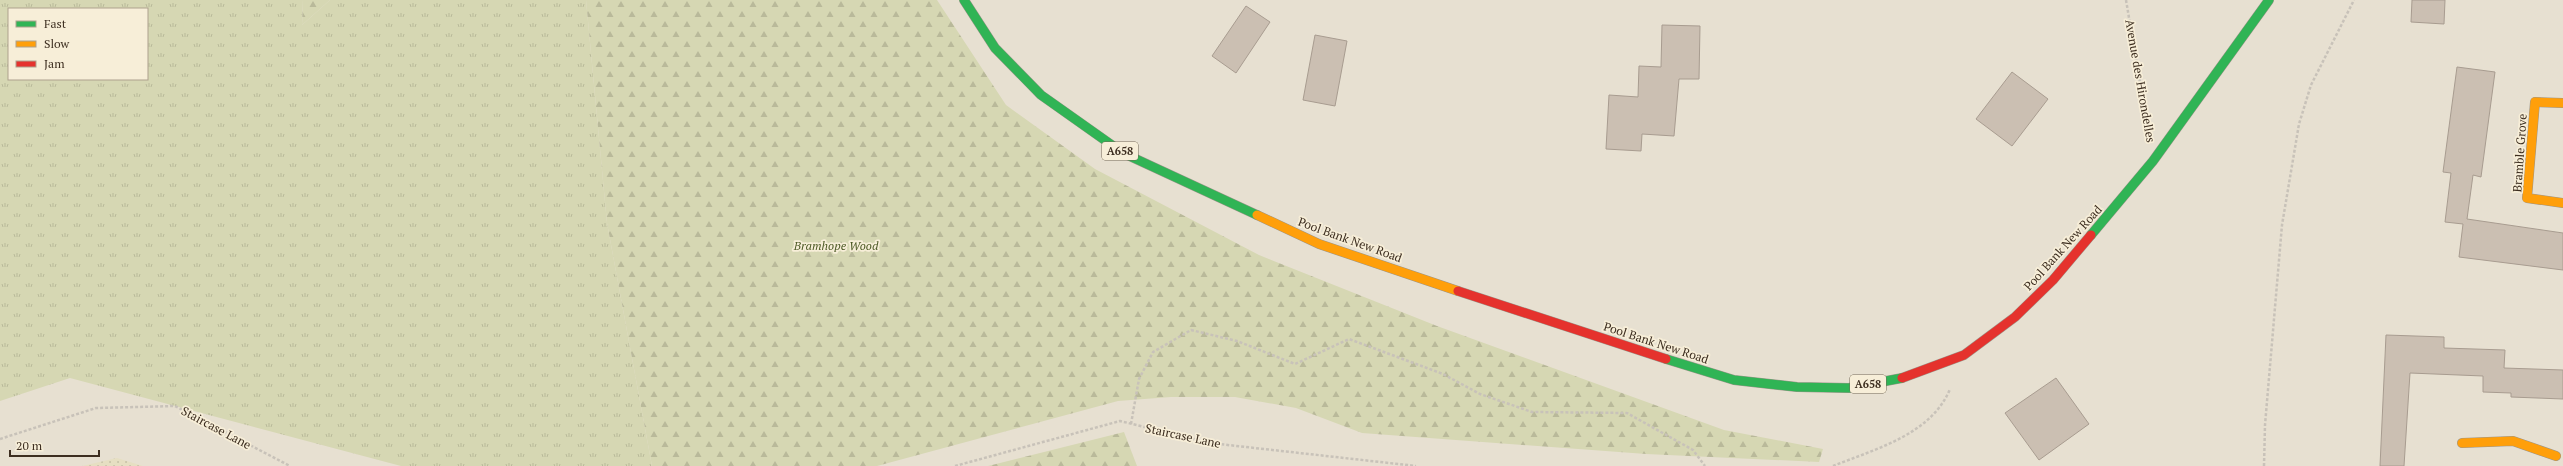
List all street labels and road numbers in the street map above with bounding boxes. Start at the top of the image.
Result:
street label: Avenue des Hirondelles [2122,18,2159,144]
street label: Bramble Grove [2509,113,2530,193]
road number: A658 [1102,142,1138,160]
street label: Pool Bank New Road [2020,202,2105,293]
street label: Pool Bank New Road [1296,214,1404,265]
street label: Pool Bank New Road [1602,318,1711,367]
road number: A658 [1850,375,1886,393]
street label: Staircase Lane [179,403,254,452]
street label: Staircase Lane [1144,420,1222,451]

